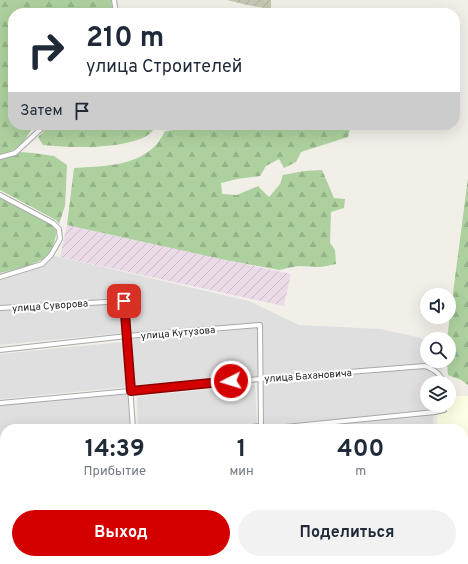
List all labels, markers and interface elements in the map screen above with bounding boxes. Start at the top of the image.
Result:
text: 210 m [86,21,164,57]
icon: right [20,24,72,76]
text: улица Строителей [86,56,242,79]
icon: arrive [71,100,93,122]
text: Затем [20,102,63,121]
pin [107,284,141,318]
map controls [420,288,456,412]
button: sound [420,288,456,324]
icon: arrive [113,290,135,312]
street label: улица Суворова [12,297,89,316]
street label: улица Кутузова [140,324,216,343]
button: search [420,332,456,368]
position arrow [210,360,252,402]
street label: улица Бахановича [264,367,352,386]
button: layers [420,376,456,412]
text: 14:39 [85,435,145,465]
text: 1 [237,435,246,465]
text: 400 [337,435,384,465]
text: Прибытие [84,464,146,480]
text: мин [229,464,254,480]
text: m [355,464,366,480]
button: Выход [12,510,230,556]
button: Поделиться [238,510,456,556]

